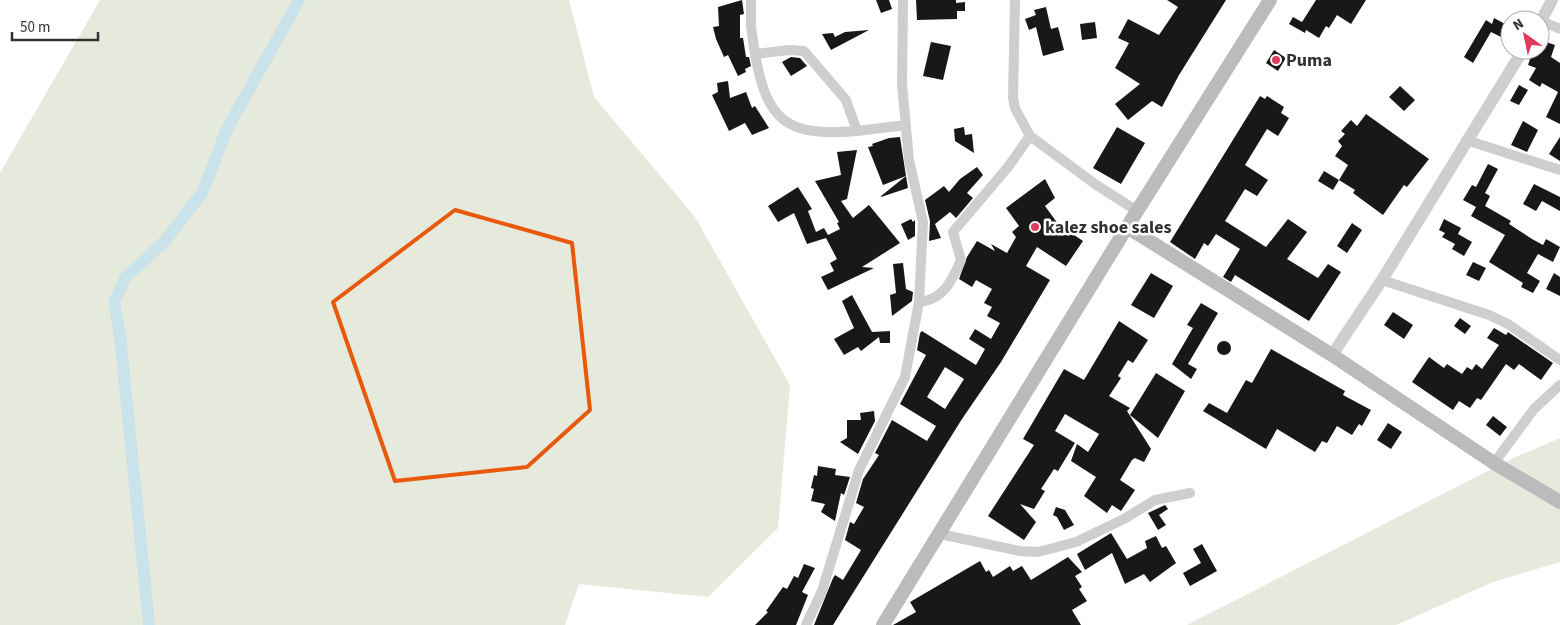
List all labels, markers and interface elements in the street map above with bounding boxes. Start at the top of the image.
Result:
scale bar [12,10,99,42]
north arrow [1500,10,1550,60]
text: N [1509,14,1528,36]
text: 50 m [20,17,50,38]
place label: Puma [1286,48,1332,73]
marker: Puma [1270,54,1282,66]
place label: kalez shoe sales [1045,215,1171,240]
marker: kalez shoe sales [1029,221,1041,233]

